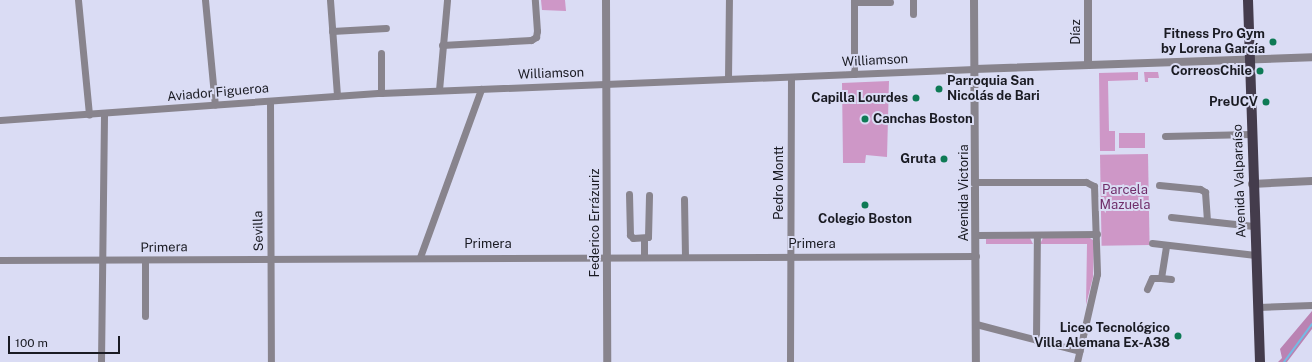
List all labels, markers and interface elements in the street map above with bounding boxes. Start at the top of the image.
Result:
street label: Díaz [1068,19,1084,45]
place label: Fitness Pro Gym by Lorena García [1161,27,1265,58]
marker: Fitness Pro Gym by Lorena García [1268,37,1278,47]
street label: Williamson [841,51,909,71]
place label: CorreosChile [1171,63,1252,79]
street label: Williamson [518,65,584,83]
marker: CorreosChile [1255,66,1265,76]
place label: Parroquia San Nicolás de Bari [947,74,1040,105]
street label: Aviador Figueroa [167,81,269,105]
marker: Parroquia San Nicolás de Bari [934,84,944,94]
place label: Capilla Lourdes [811,90,908,106]
marker: Capilla Lourdes [911,93,921,103]
place label: PreUCV [1209,94,1258,110]
marker: PreUCV [1261,97,1271,107]
place label: Canchas Boston [873,111,973,127]
marker: Canchas Boston [860,114,870,124]
street label: Avenida Valparaíso [1230,124,1250,238]
street label: Avenida Victoria [956,144,972,242]
street label: Pedro Montt [771,146,787,220]
place label: Gruta [900,151,936,167]
marker: Gruta [939,154,949,164]
street label: Federico Errázuriz [587,168,603,278]
park label: Parcela Mazuela [1100,183,1150,214]
marker: Colegio Boston [860,200,870,210]
street label: Sevilla [251,211,267,251]
place label: Colegio Boston [818,211,912,227]
street label: Primera [464,236,512,252]
street label: Primera [788,236,836,252]
street label: Primera [140,240,188,256]
place label: Liceo Tecnológico Villa Alemana Ex-A38 [1034,321,1170,352]
scale bar [10,328,122,354]
marker: Liceo Tecnológico Villa Alemana Ex-A38 [1173,331,1183,341]
text: 100 m [15,336,48,350]

